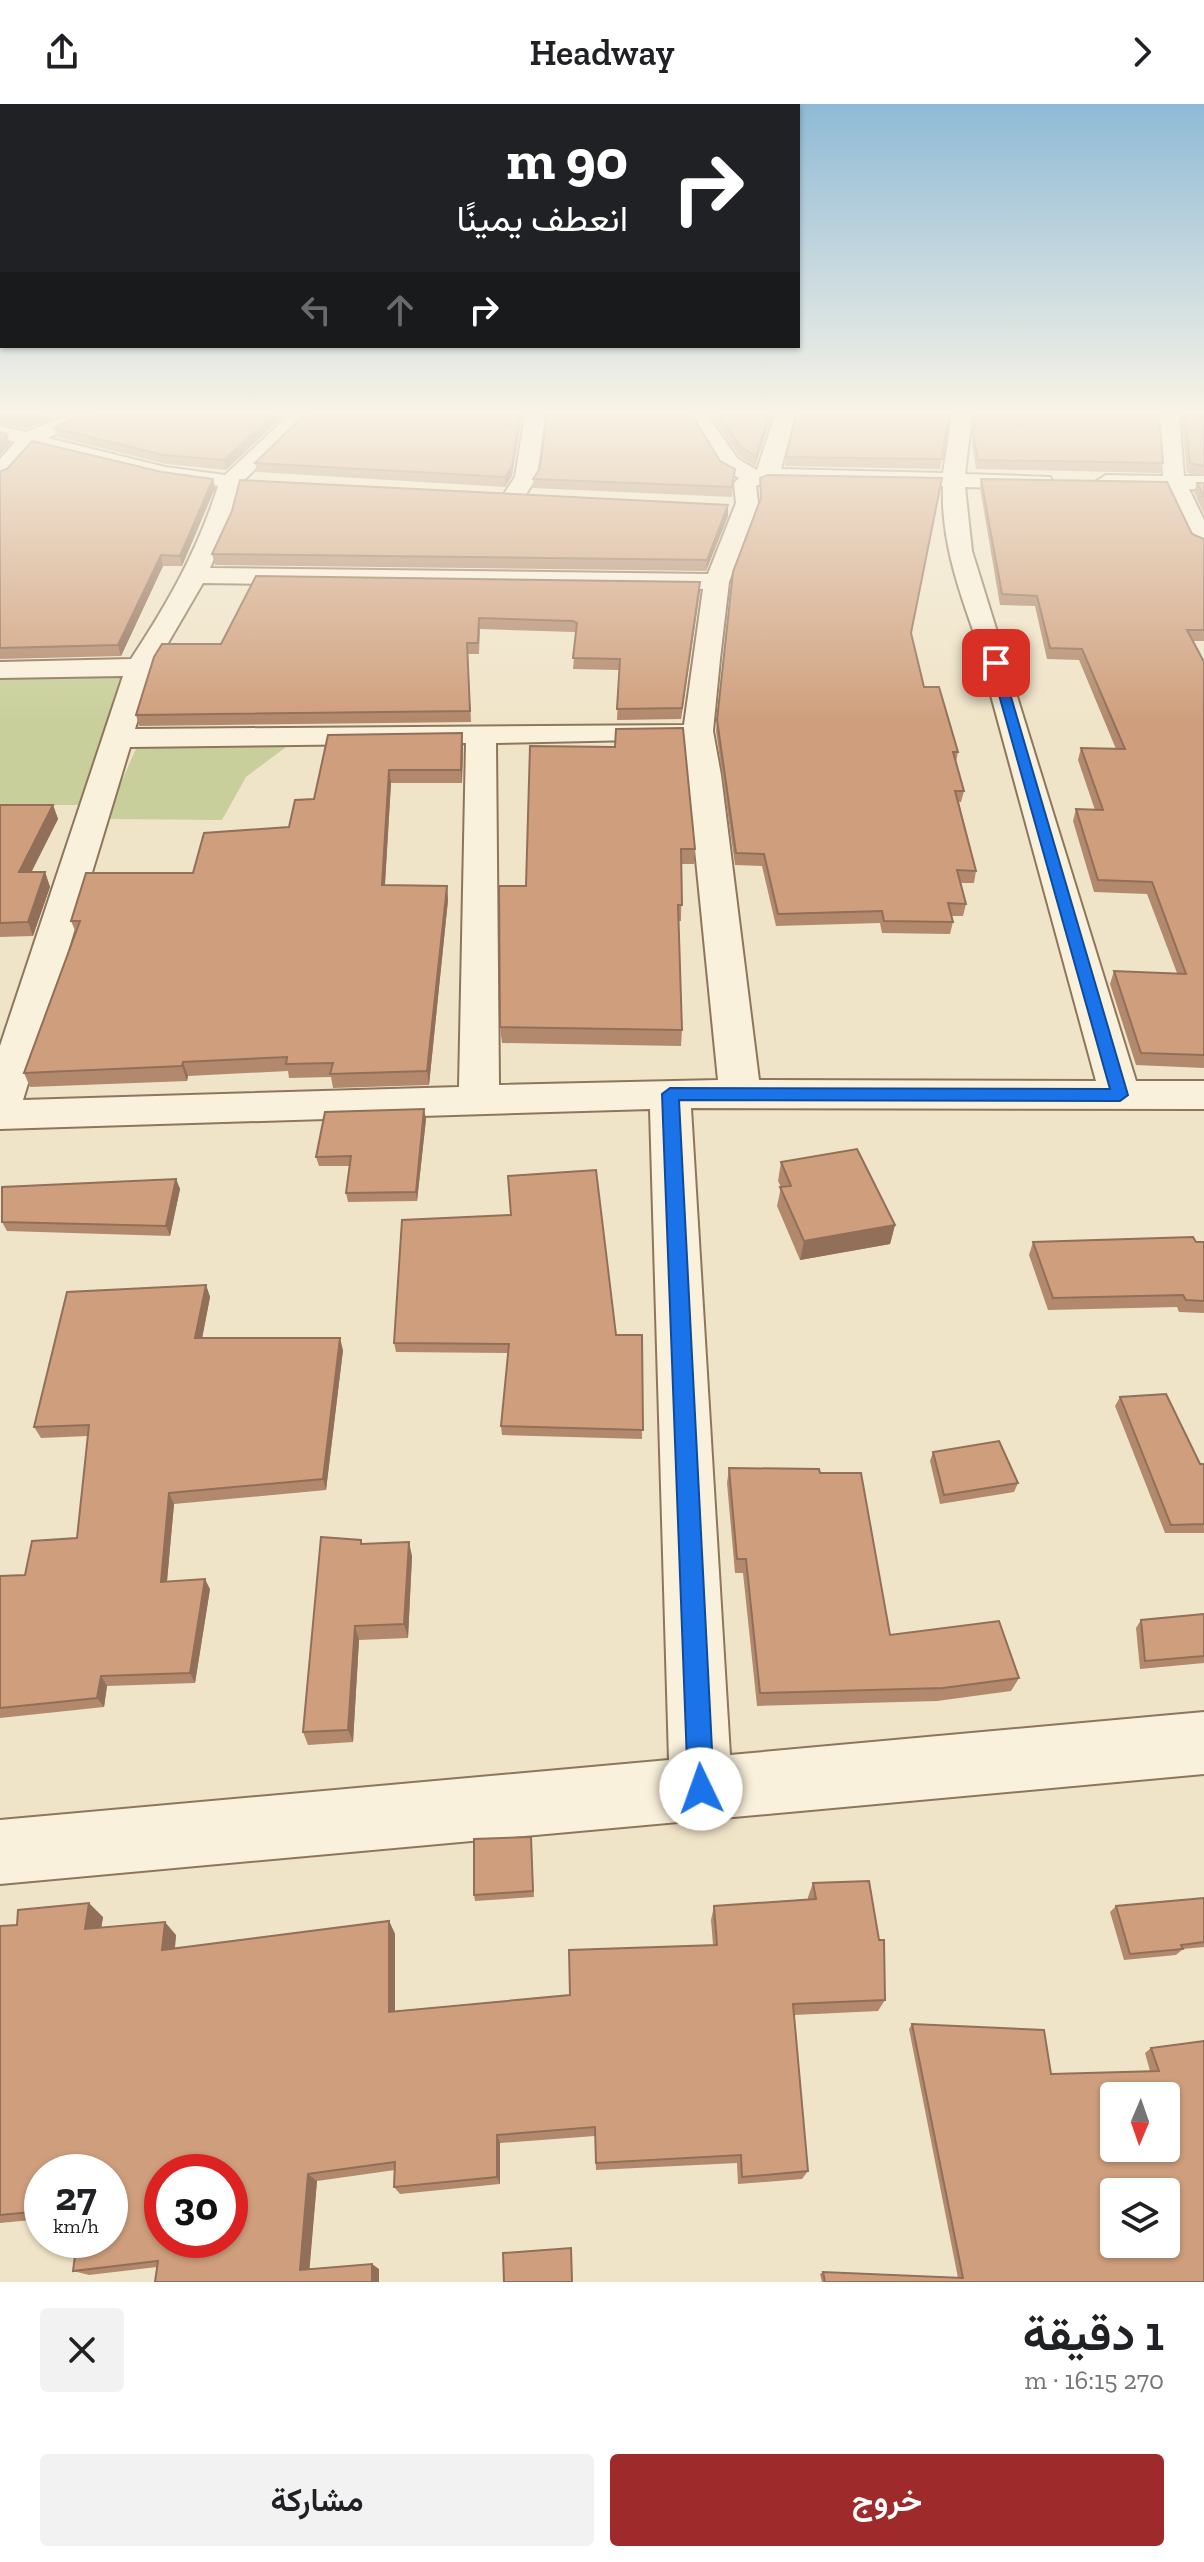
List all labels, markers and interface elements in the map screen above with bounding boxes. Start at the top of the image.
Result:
icon: share [40,30,84,74]
icon: forward [1120,30,1164,74]
text: Headway [529,31,675,74]
text: 90 m [506,126,628,193]
icon: right [656,136,760,240]
text: انعطف يمينًا [456,197,628,240]
icon: left [294,288,338,332]
icon: ahead [378,288,422,332]
icon: right [462,288,506,332]
pin [962,629,1030,697]
icon: arrive [974,641,1018,685]
position arrow [659,1747,743,1831]
north arrow [1100,2082,1180,2162]
map controls [1100,2082,1180,2258]
speed limit sign: 30 [144,2154,248,2258]
text: 27 [55,2172,97,2220]
button: layers [1100,2178,1180,2258]
text: km/h [53,2214,99,2238]
text: 1 دقيقة [1023,2305,1164,2362]
button: close [40,2308,124,2392]
text: 270 m · 16:15 [1025,2364,1164,2396]
button: مشاركة [40,2454,594,2546]
button: خروج [610,2454,1164,2546]

